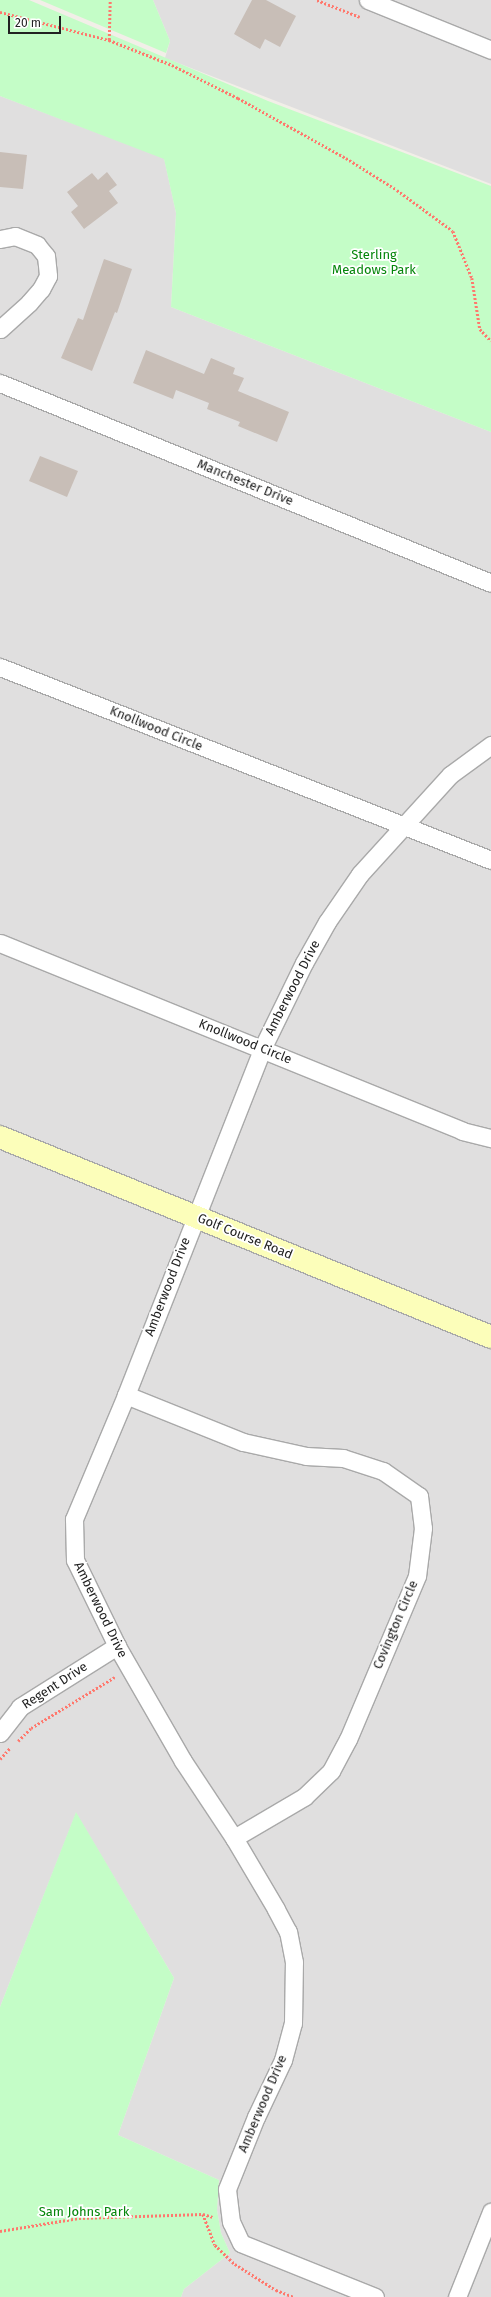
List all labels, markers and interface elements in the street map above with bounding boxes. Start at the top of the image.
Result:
scale bar [10,8,63,34]
text: 20 m [15,16,41,30]
park label: Sterling Meadows Park [332,248,416,279]
street label: Manchester Drive [195,457,295,509]
street label: Knollwood Circle [107,703,205,755]
street label: Amberwood Drive [262,938,324,1038]
street label: Knollwood Circle [196,1016,294,1068]
street label: Golf Course Road [195,1211,295,1263]
street label: Amberwood Drive [142,1235,194,1339]
street label: Amberwood Drive [70,1560,130,1660]
street label: Covington Circle [370,1578,422,1672]
street label: Regent Drive [19,1659,91,1713]
street label: Amberwood Drive [235,2053,291,2155]
park label: Sam Johns Park [39,2204,129,2220]

